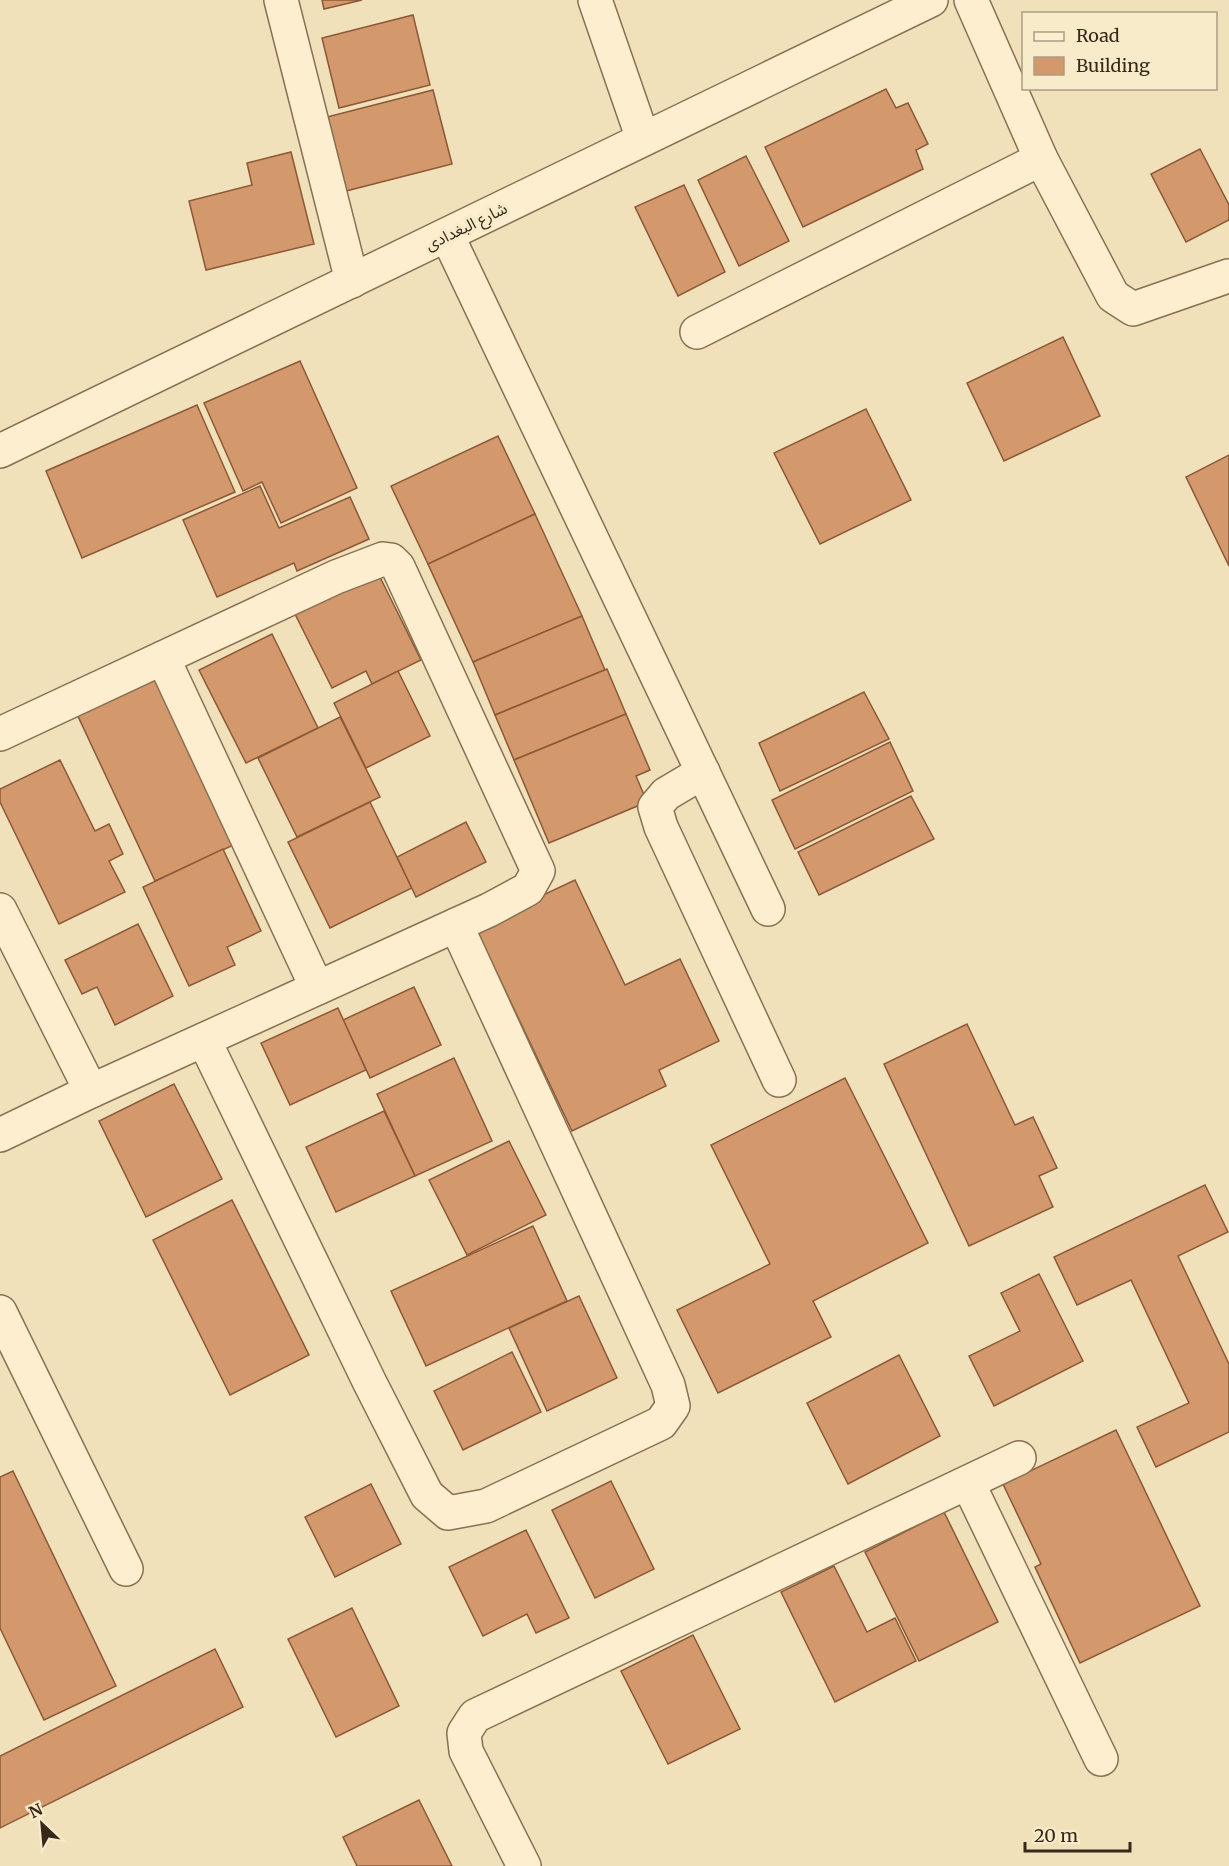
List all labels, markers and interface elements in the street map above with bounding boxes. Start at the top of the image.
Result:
legend [1022,12,1217,90]
text: Road [1076,24,1120,47]
text: Building [1076,54,1150,77]
street label: شارع البغدادى [422,198,512,257]
north arrow [12,1794,72,1854]
text: N [25,1799,46,1822]
scale bar [1025,1815,1130,1853]
text: 20 m [1034,1824,1078,1847]

